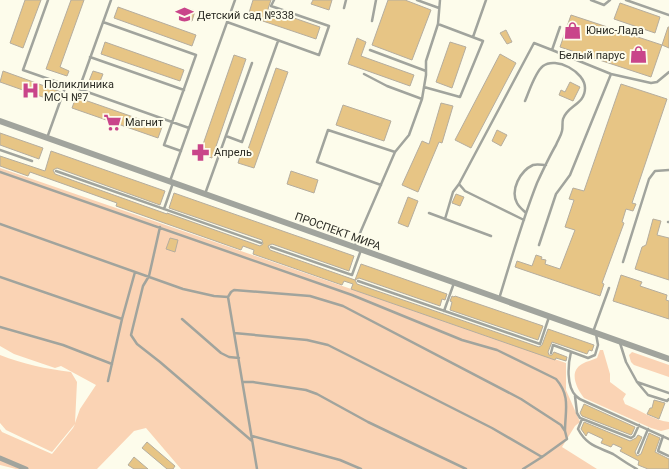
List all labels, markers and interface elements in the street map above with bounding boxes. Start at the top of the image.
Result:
school or university icon: Детский сад №338 [174,5,194,25]
place label: Детский сад №338 [197,9,294,22]
shop icon: Юнис-Лада [563,20,583,40]
place label: Юнис-Лада [586,24,644,37]
shop icon: Белый парус [628,45,648,65]
place label: Белый парус [559,49,625,62]
place label: Поликлиника МСЧ №7 [44,78,114,104]
hospital icon: Поликлиника МСЧ №7 [21,80,41,100]
supermarket icon: Магнит [102,112,122,132]
place label: Магнит [125,116,164,129]
pharmacy icon: Апрель [191,142,211,162]
place label: Апрель [214,146,252,159]
street label: ПРОСПЕКТ МИРА [293,210,383,253]

